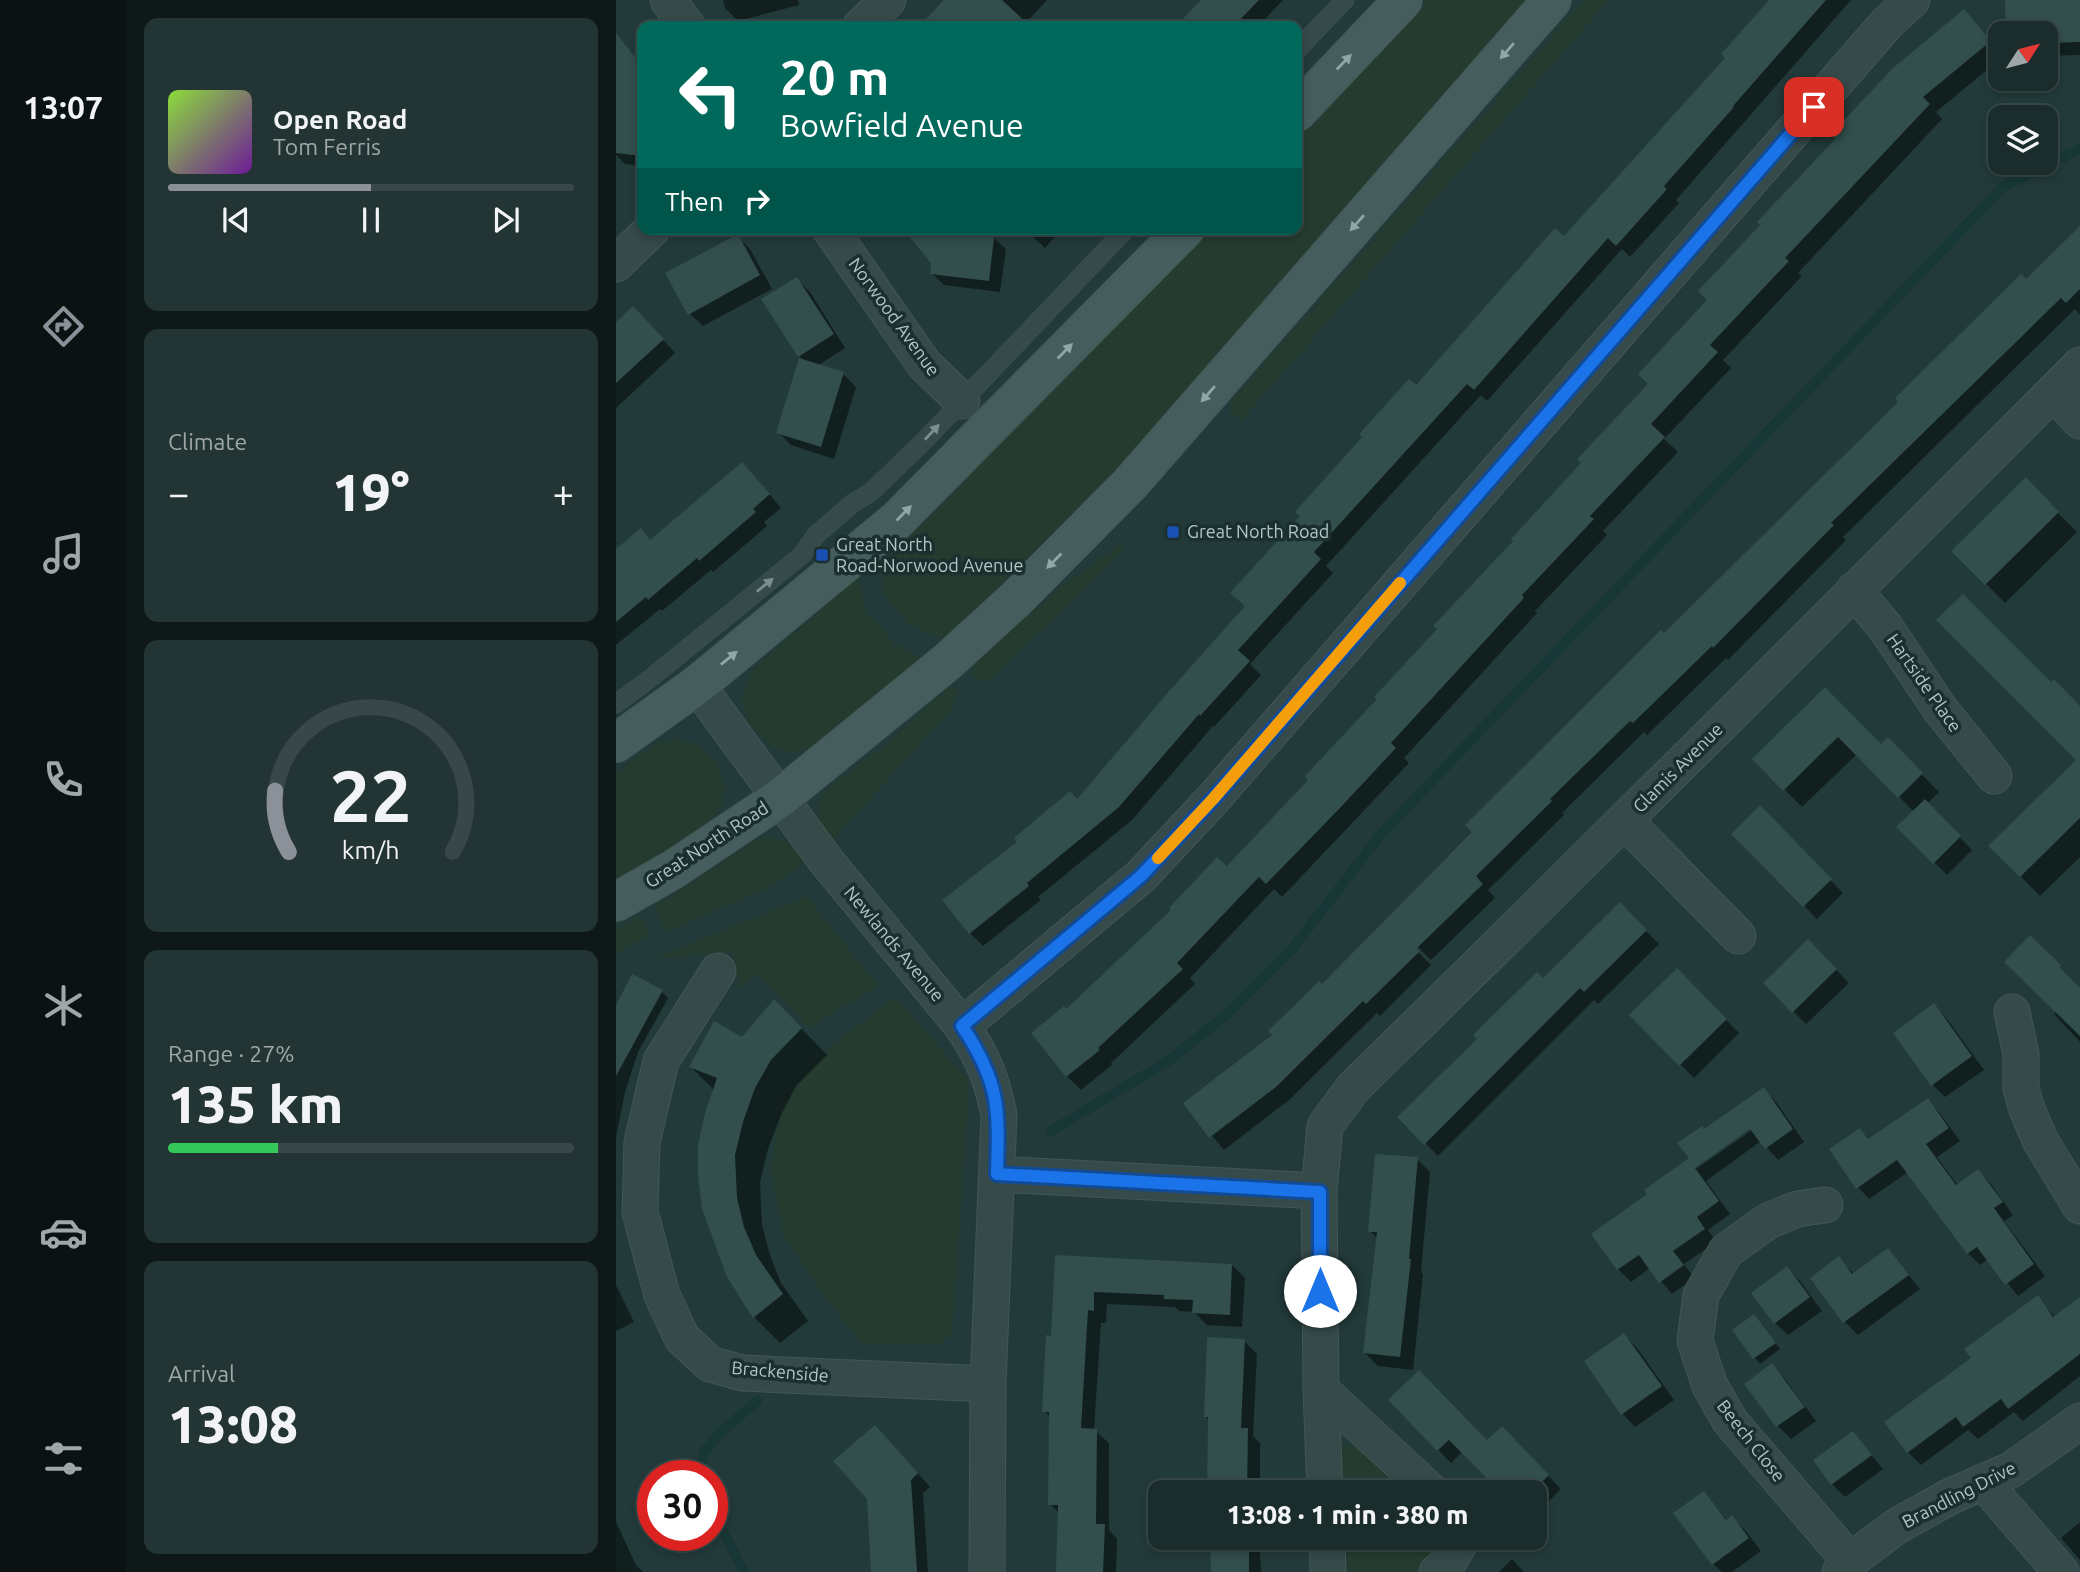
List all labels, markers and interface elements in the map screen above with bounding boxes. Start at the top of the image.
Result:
north arrow [1988,21,2058,91]
map controls [1988,21,2058,175]
one-way arrow [1500,43,1515,60]
icon: left [665,49,756,140]
text: 20 m [780,49,889,104]
one-way arrow [1335,54,1352,71]
pin [1784,77,1844,137]
icon: arrive [1795,88,1833,126]
text: 13:07 [23,89,103,125]
text: Open Road [273,105,407,134]
button: layers [1988,105,2058,175]
text: Bowfield Avenue [780,107,1024,143]
text: Tom Ferris [273,134,381,159]
icon: right [738,182,776,220]
text: Then [665,187,724,216]
icon: previous [217,201,255,239]
icon: pause [352,201,390,239]
icon: next [487,201,525,239]
one-way arrow [1350,214,1366,231]
street label: Norwood Avenue [845,254,944,379]
icon: directions [39,302,88,351]
one-way arrow [1056,343,1073,360]
one-way arrow [1200,385,1216,403]
one-way arrow [924,424,940,441]
text: Climate [168,429,247,454]
text: 19° [332,463,410,521]
text: − [168,472,189,514]
text: + [553,472,574,514]
one-way arrow [896,504,913,521]
place label: Great North Road [1187,521,1329,541]
marker: Great North Road [1165,524,1181,540]
icon: music [39,529,88,578]
place label: Great North Road-Norwood Avenue [836,534,1024,575]
marker: Great North Road-Norwood Avenue [814,547,830,563]
one-way arrow [1046,552,1062,569]
one-way arrow [756,578,773,593]
street label: Hartside Place [1884,629,1966,735]
one-way arrow [721,651,738,666]
street label: Glamis Avenue [1628,718,1726,816]
text: 22 [330,754,412,836]
icon: phone [39,755,88,804]
street label: Great North Road [641,797,772,891]
text: km/h [342,836,400,864]
street label: Newlands Avenue [841,882,949,1005]
icon: climate [39,981,88,1030]
text: Range · 27% [168,1041,295,1066]
text: 135 km [168,1075,343,1133]
icon: car [39,1208,88,1257]
position arrow [1283,1254,1357,1328]
street label: Brackenside [731,1357,830,1385]
text: Arrival [168,1361,235,1386]
text: 13:08 [168,1395,298,1453]
street label: Beech Close [1714,1396,1790,1485]
icon: filters [39,1434,88,1483]
street label: Brandling Drive [1898,1457,2019,1531]
speed limit sign: 30 [637,1460,728,1551]
text: 13:08 · 1 min · 380 m [1227,1500,1468,1529]

